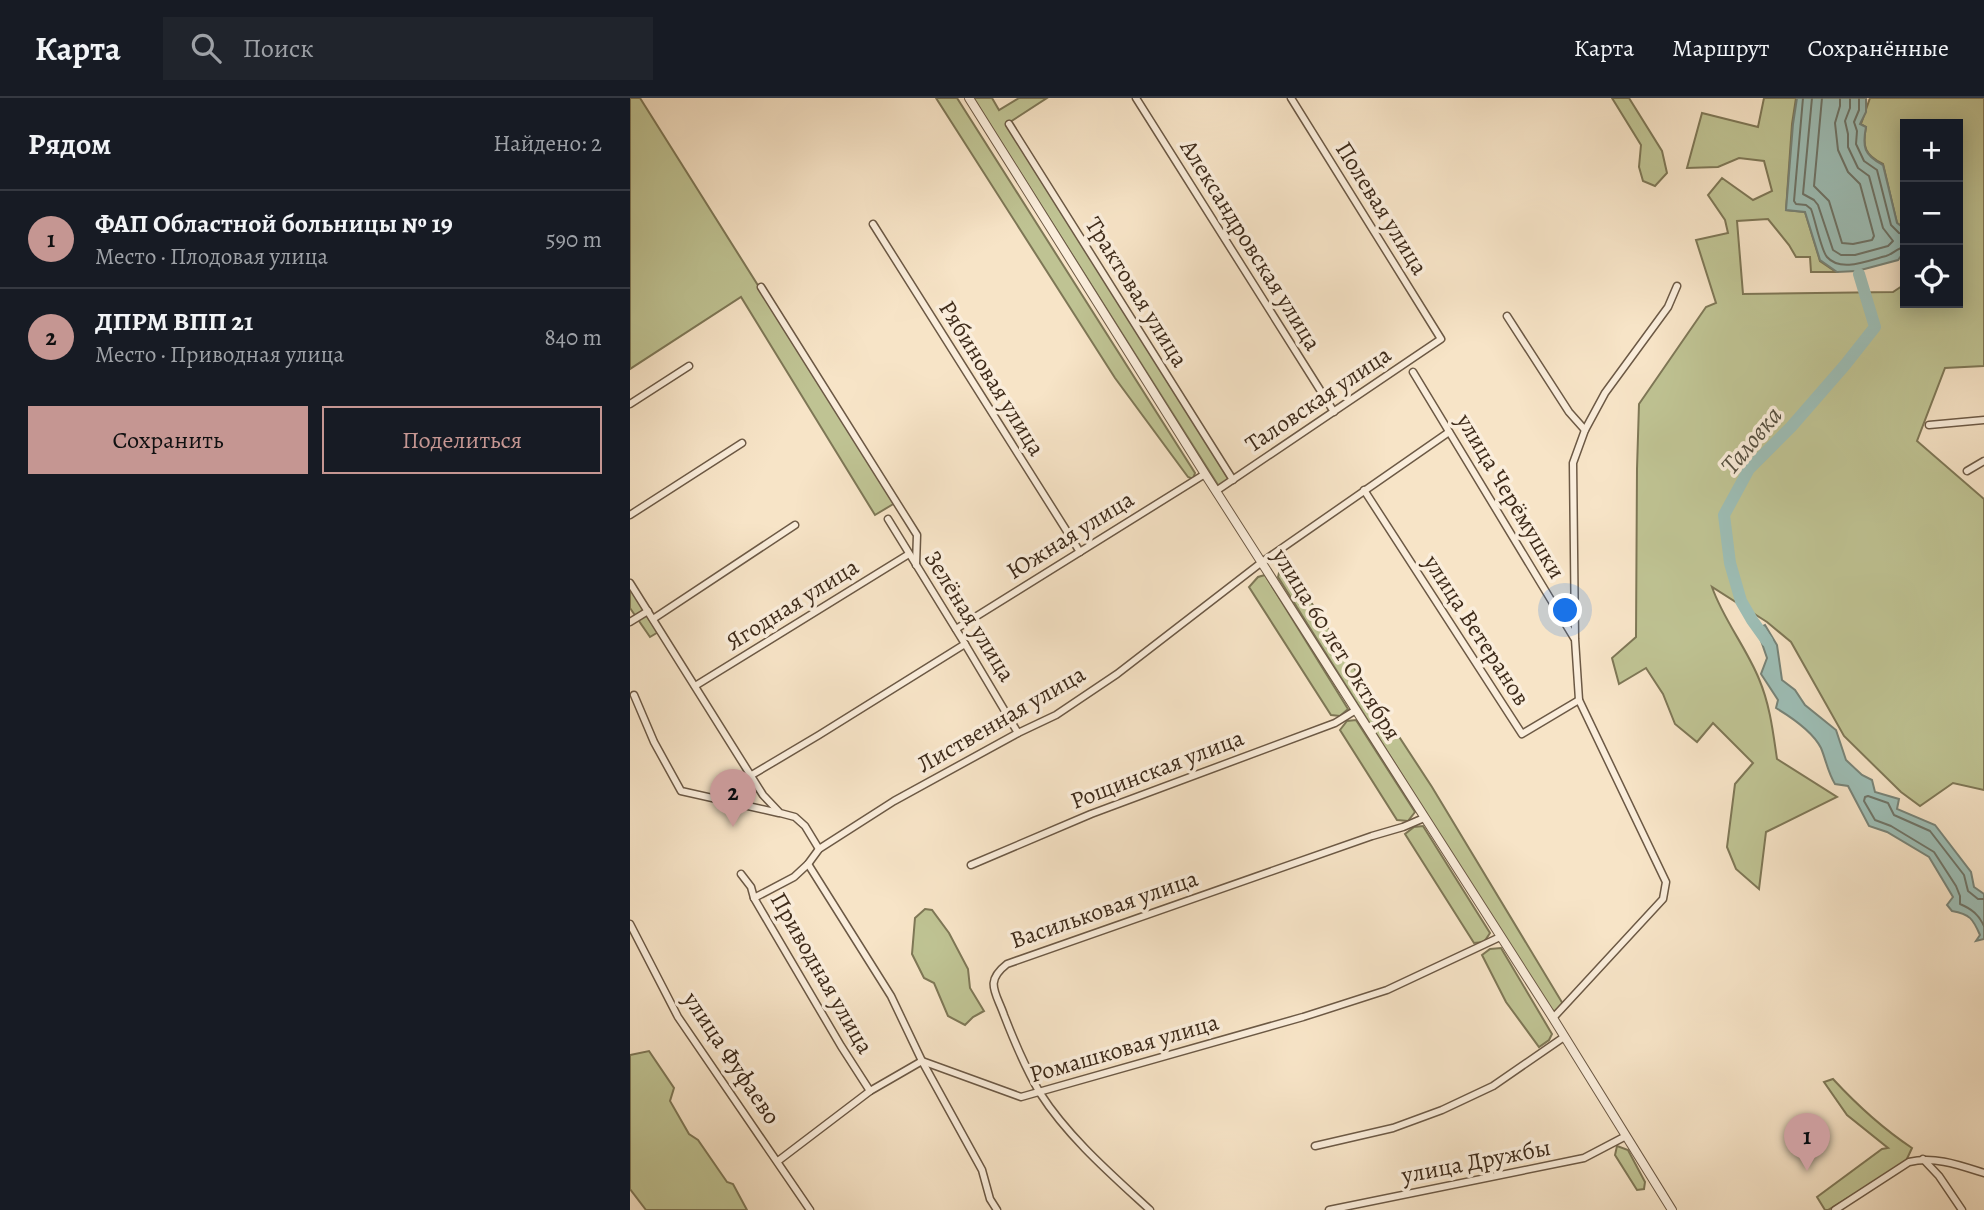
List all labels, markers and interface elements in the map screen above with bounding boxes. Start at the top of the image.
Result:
search box [163,17,653,80]
text: Карта [35,26,121,71]
icon: search [187,29,225,67]
text: Поиск [243,31,314,66]
text: Карта [1574,32,1634,64]
text: Маршрут [1672,32,1770,64]
text: Сохранённые [1808,32,1949,64]
map controls [1900,119,1963,308]
button: + [1900,119,1963,182]
text: Рядом [28,124,111,164]
text: Найдено: 2 [493,128,602,159]
street label: Александровская улица [1172,133,1329,357]
street label: Полевая улица [1328,135,1436,281]
button: − [1900,182,1963,245]
text: ФАП Областной больницы № 19 [95,206,453,241]
street label: Трактовая улица [1078,211,1196,373]
text: 1 [47,224,55,255]
text: 590 m [546,224,602,255]
text: Место · Плодовая улица [95,241,328,272]
button: locate [1900,245,1963,308]
street label: Рябиновая улица [931,294,1053,462]
text: ДПРМ ВПП 21 [95,304,253,339]
text: 2 [45,322,57,353]
text: 840 m [544,322,602,353]
street label: Таловская улица [1239,338,1397,460]
text: Место · Приводная улица [95,339,344,370]
water label: Таловка [1713,399,1790,482]
button: Сохранить [28,406,308,474]
button: Поделиться [322,406,602,474]
street label: улица Черёмушки [1448,407,1573,585]
street label: Южная улица [1000,483,1140,587]
street label: улица 60 лет Октября [1264,541,1409,746]
street label: Зелёная улица [917,544,1023,688]
street label: улица Ветеранов [1416,548,1538,712]
street label: Ягодная улица [719,550,865,658]
your location [1548,593,1582,627]
street label: Лиственная улица [911,658,1091,780]
street label: Рощинская улица [1066,721,1248,817]
pin: 2 [710,769,756,827]
street label: Васильковая улица [1006,862,1202,956]
street label: Приводная улица [763,886,881,1060]
street label: улица Фуфаево [675,985,788,1131]
street label: Ромашковая улица [1026,1006,1222,1090]
pin: 1 [1784,1113,1830,1171]
street label: улица Дружбы [1398,1131,1553,1191]

